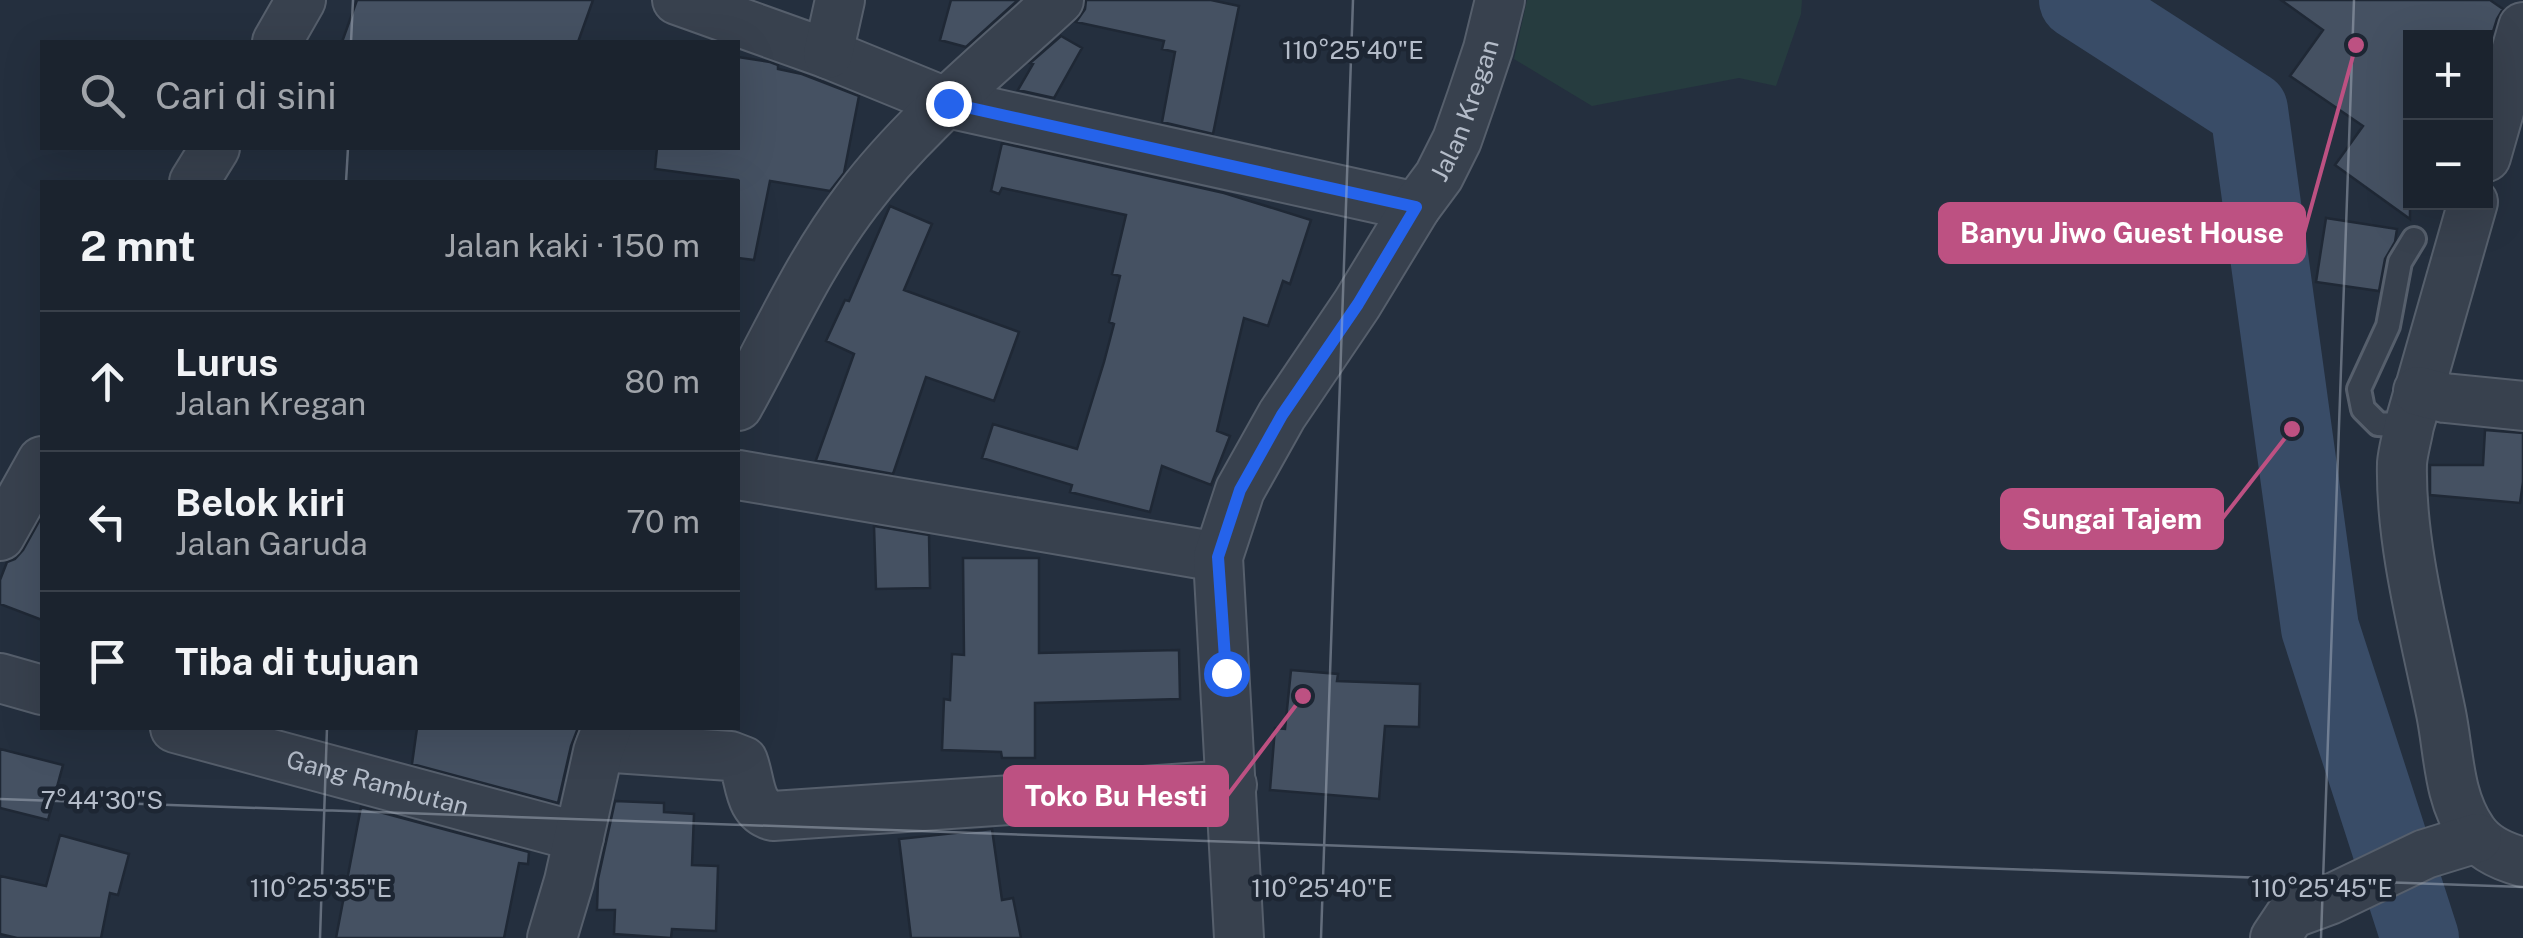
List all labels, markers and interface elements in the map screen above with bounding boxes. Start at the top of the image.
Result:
map controls [2403,30,2493,210]
button: + [2403,30,2493,120]
text: 110°25'40"E [1282,35,1424,65]
street label: Jalan Kregan [1424,36,1505,186]
search box [40,40,740,150]
icon: search [75,68,130,123]
text: Cari di sini [155,73,337,118]
route end [926,81,972,127]
button: − [2403,120,2493,210]
callout: Banyu Jiwo Guest House [1940,204,2304,262]
text: Banyu Jiwo Guest House [1960,216,2284,249]
text: 2 mnt [80,221,195,270]
text: Jalan kaki · 150 m [444,227,700,264]
text: Lurus [175,340,278,385]
icon: ahead [80,354,135,409]
text: 80 m [624,363,700,400]
text: Jalan Kregan [175,385,366,422]
text: Belok kiri [175,480,345,525]
callout: Sungai Tajem [2002,490,2222,548]
icon: left [80,494,135,549]
text: Sungai Tajem [2022,502,2202,535]
text: 70 m [626,503,700,540]
text: Jalan Garuda [175,525,368,562]
icon: arrive [80,634,135,689]
text: Tiba di tujuan [175,639,419,684]
route start [1204,651,1250,697]
street label: Gang Rambutan [283,744,472,822]
callout: Toko Bu Hesti [1005,767,1227,825]
text: Toko Bu Hesti [1025,779,1207,812]
text: 7°44'30"S [41,785,163,815]
text: 110°25'35"E [250,873,392,903]
text: 110°25'40"E [1251,873,1393,903]
text: 110°25'45"E [2251,873,2393,903]

